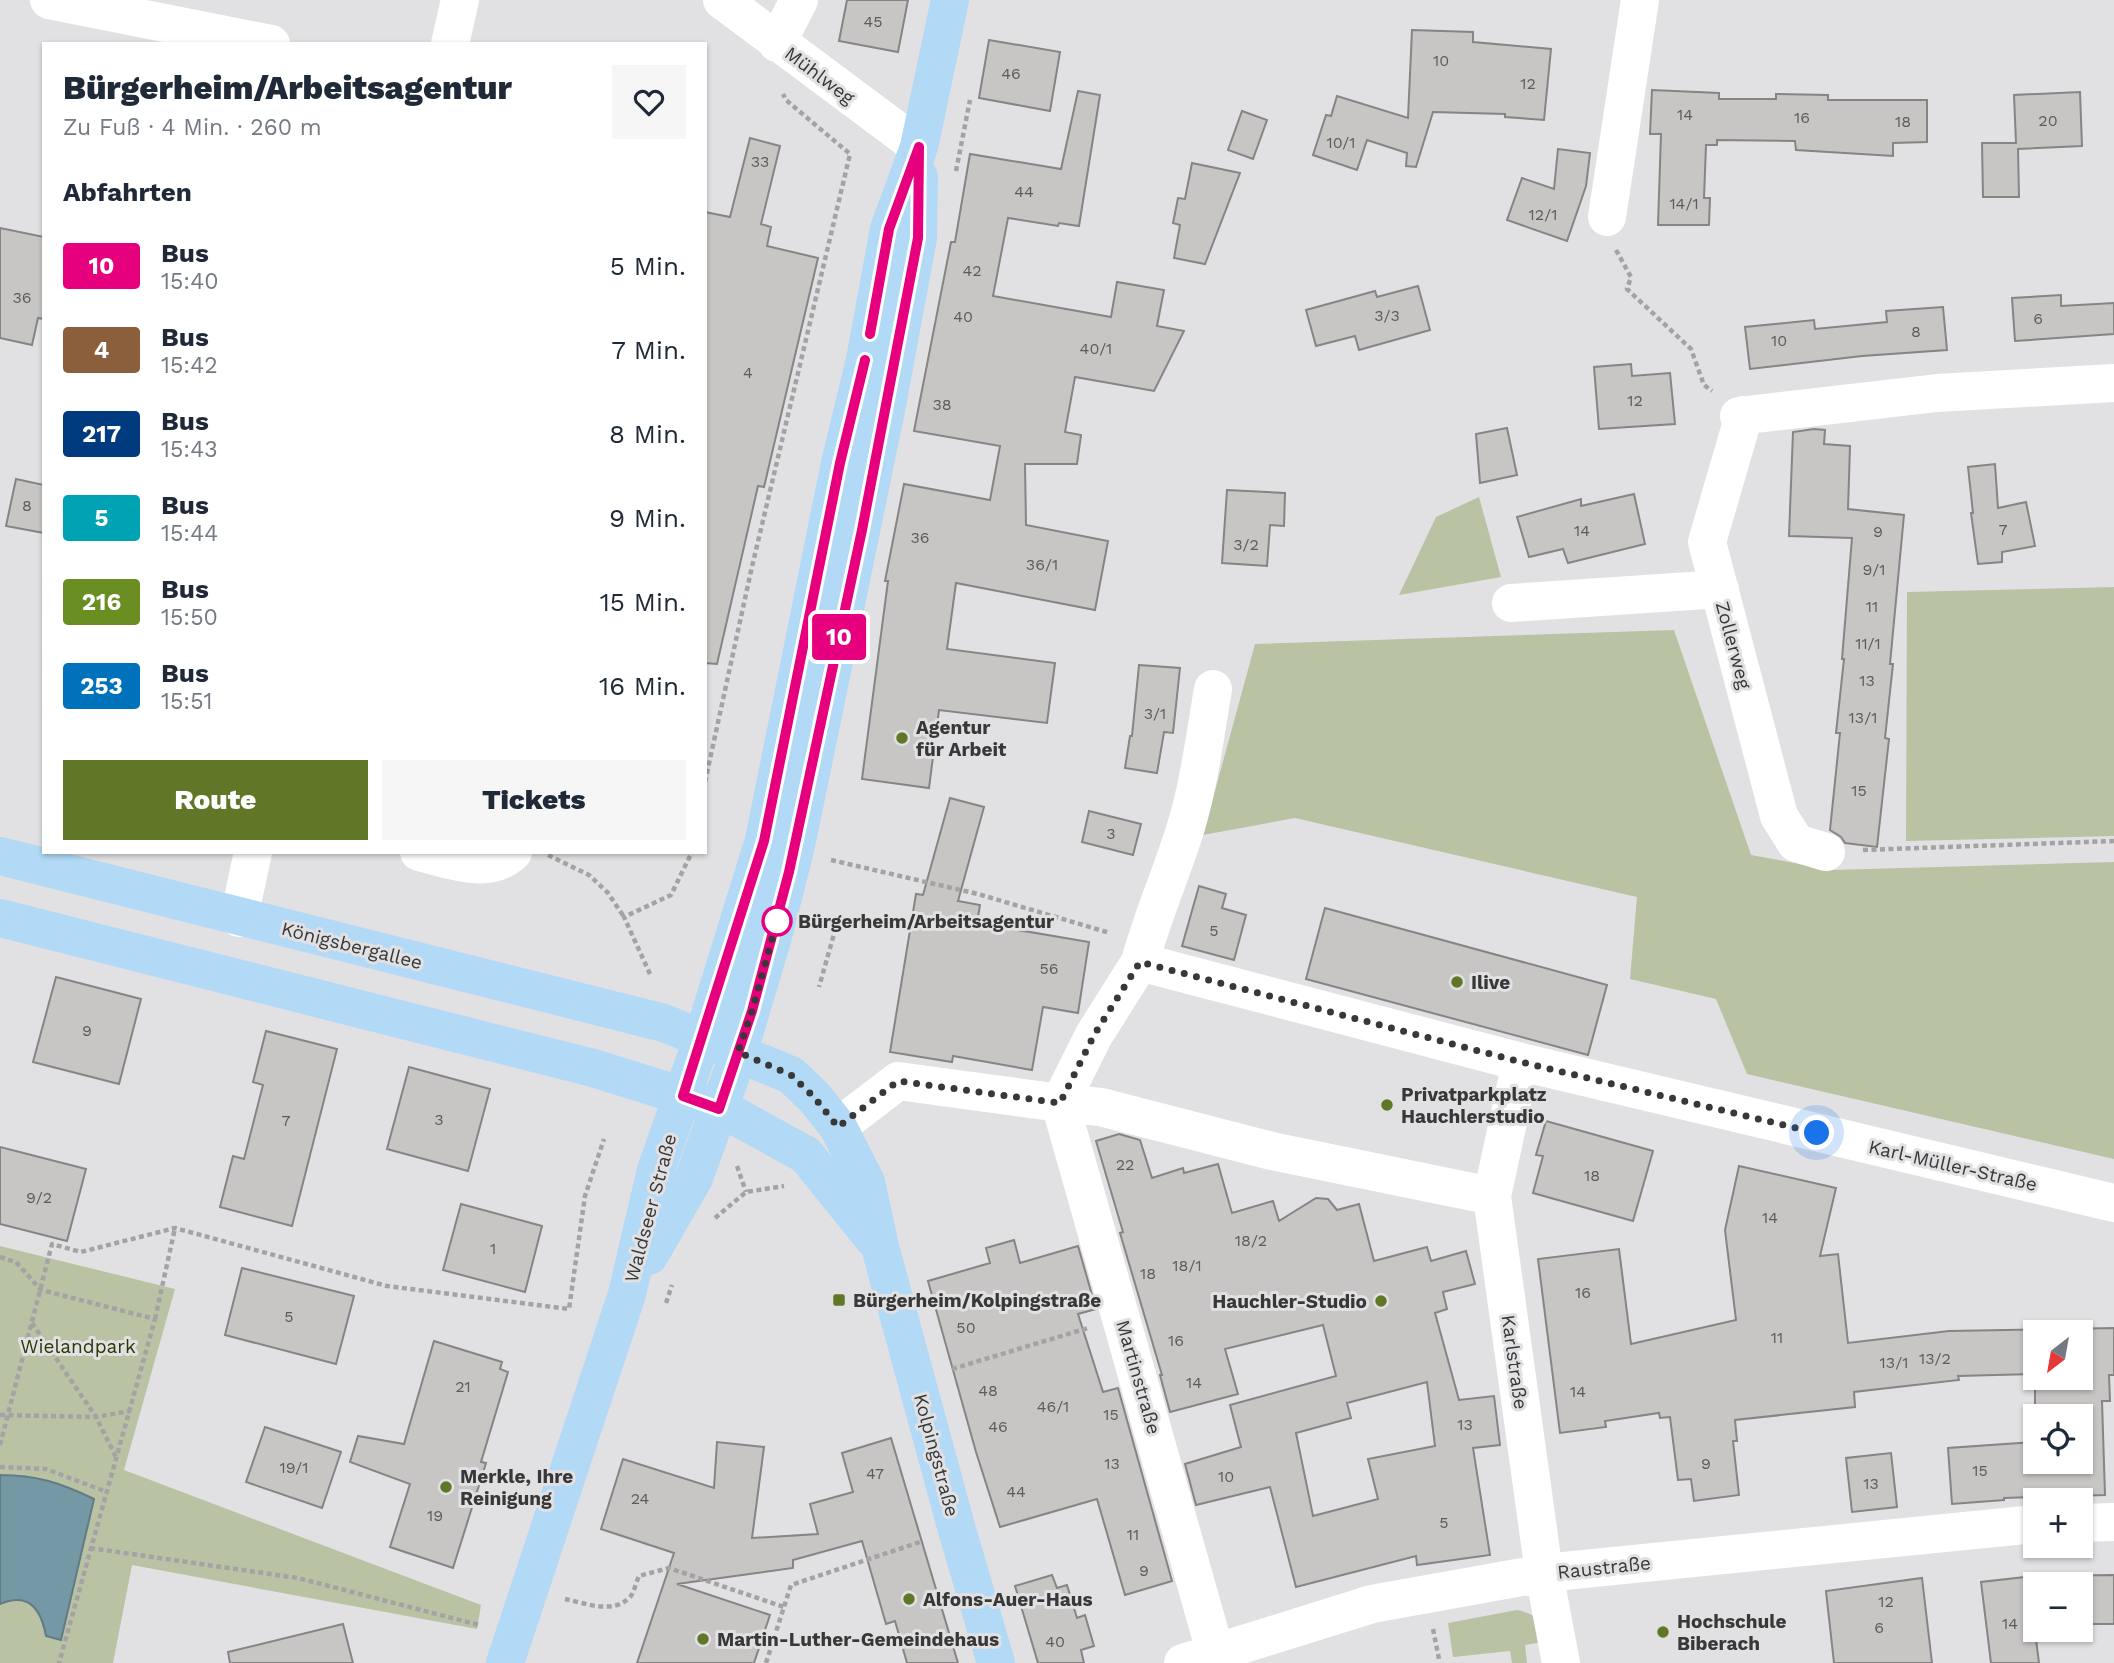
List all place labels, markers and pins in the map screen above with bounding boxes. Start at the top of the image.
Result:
place label: Agentur für Arbeit [916,716,1007,761]
marker: Agentur für Arbeit [894,730,910,746]
marker: Bürgerheim/Arbeitsagentur [762,906,792,936]
place label: Bürgerheim/Arbeitsagentur [798,910,1055,933]
place label: Ilive [1471,971,1510,994]
marker: Ilive [1449,974,1465,990]
place label: Privatparkplatz Hauchlerstudio [1401,1083,1547,1128]
marker: Privatparkplatz Hauchlerstudio [1379,1097,1395,1113]
place label: Bürgerheim/Kolpingstraße [853,1289,1101,1312]
place label: Hauchler-Studio [1212,1290,1367,1313]
marker: Bürgerheim/Kolpingstraße [831,1292,847,1308]
marker: Hauchler-Studio [1373,1293,1389,1309]
place label: Merkle, Ihre Reinigung [460,1465,573,1510]
marker: Merkle, Ihre Reinigung [438,1479,454,1495]
place label: Alfons-Auer-Haus [923,1588,1093,1611]
marker: Alfons-Auer-Haus [901,1591,917,1607]
place label: Hochschule Biberach [1677,1610,1787,1655]
marker: Hochschule Biberach [1655,1624,1671,1640]
place label: Martin-Luther-Gemeindehaus [717,1628,999,1651]
marker: Martin-Luther-Gemeindehaus [695,1631,711,1647]

